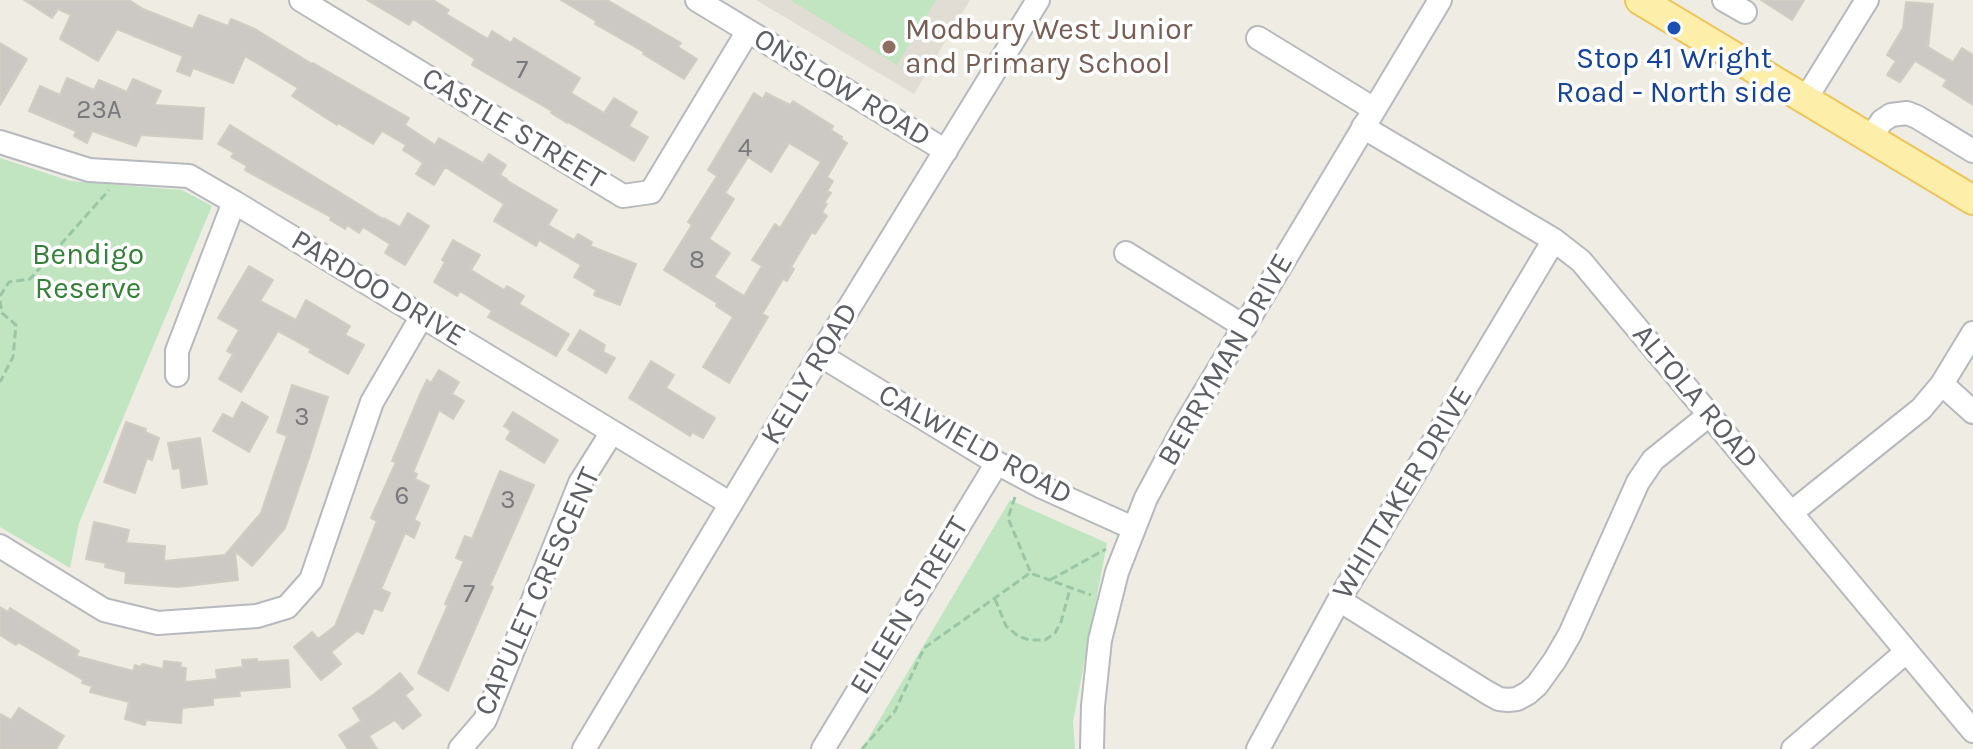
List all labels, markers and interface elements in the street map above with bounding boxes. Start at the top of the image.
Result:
place label: Modbury West Junior and Primary School [905,12,1192,82]
marker: Stop 41 Wright Road - North side [1665,19,1683,37]
street label: ONSLOW ROAD [747,21,937,155]
marker: Modbury West Junior and Primary School [880,38,898,56]
place label: Stop 41 Wright Road - North side [1556,41,1792,112]
house number: 7 [516,55,528,87]
street label: CASTLE STREET [415,60,611,198]
house number: 23A [76,95,122,127]
house number: 4 [738,133,752,165]
street label: PARDOO DRIVE [284,223,472,355]
park label: Bendigo Reserve [32,237,144,308]
house number: 8 [689,245,705,277]
street label: BERRYMAN DRIVE [1151,247,1301,473]
street label: KELLY ROAD [754,296,866,452]
street label: ALTOLA ROAD [1624,317,1766,477]
street label: CALWIELD ROAD [872,377,1078,513]
street label: WHITTAKER DRIVE [1325,380,1481,606]
house number: 3 [294,402,310,434]
street label: CAPULET CRESCENT [467,463,609,721]
house number: 6 [395,481,409,513]
house number: 3 [500,485,516,517]
street label: EILEEN STREET [843,511,977,701]
house number: 7 [463,579,475,611]

